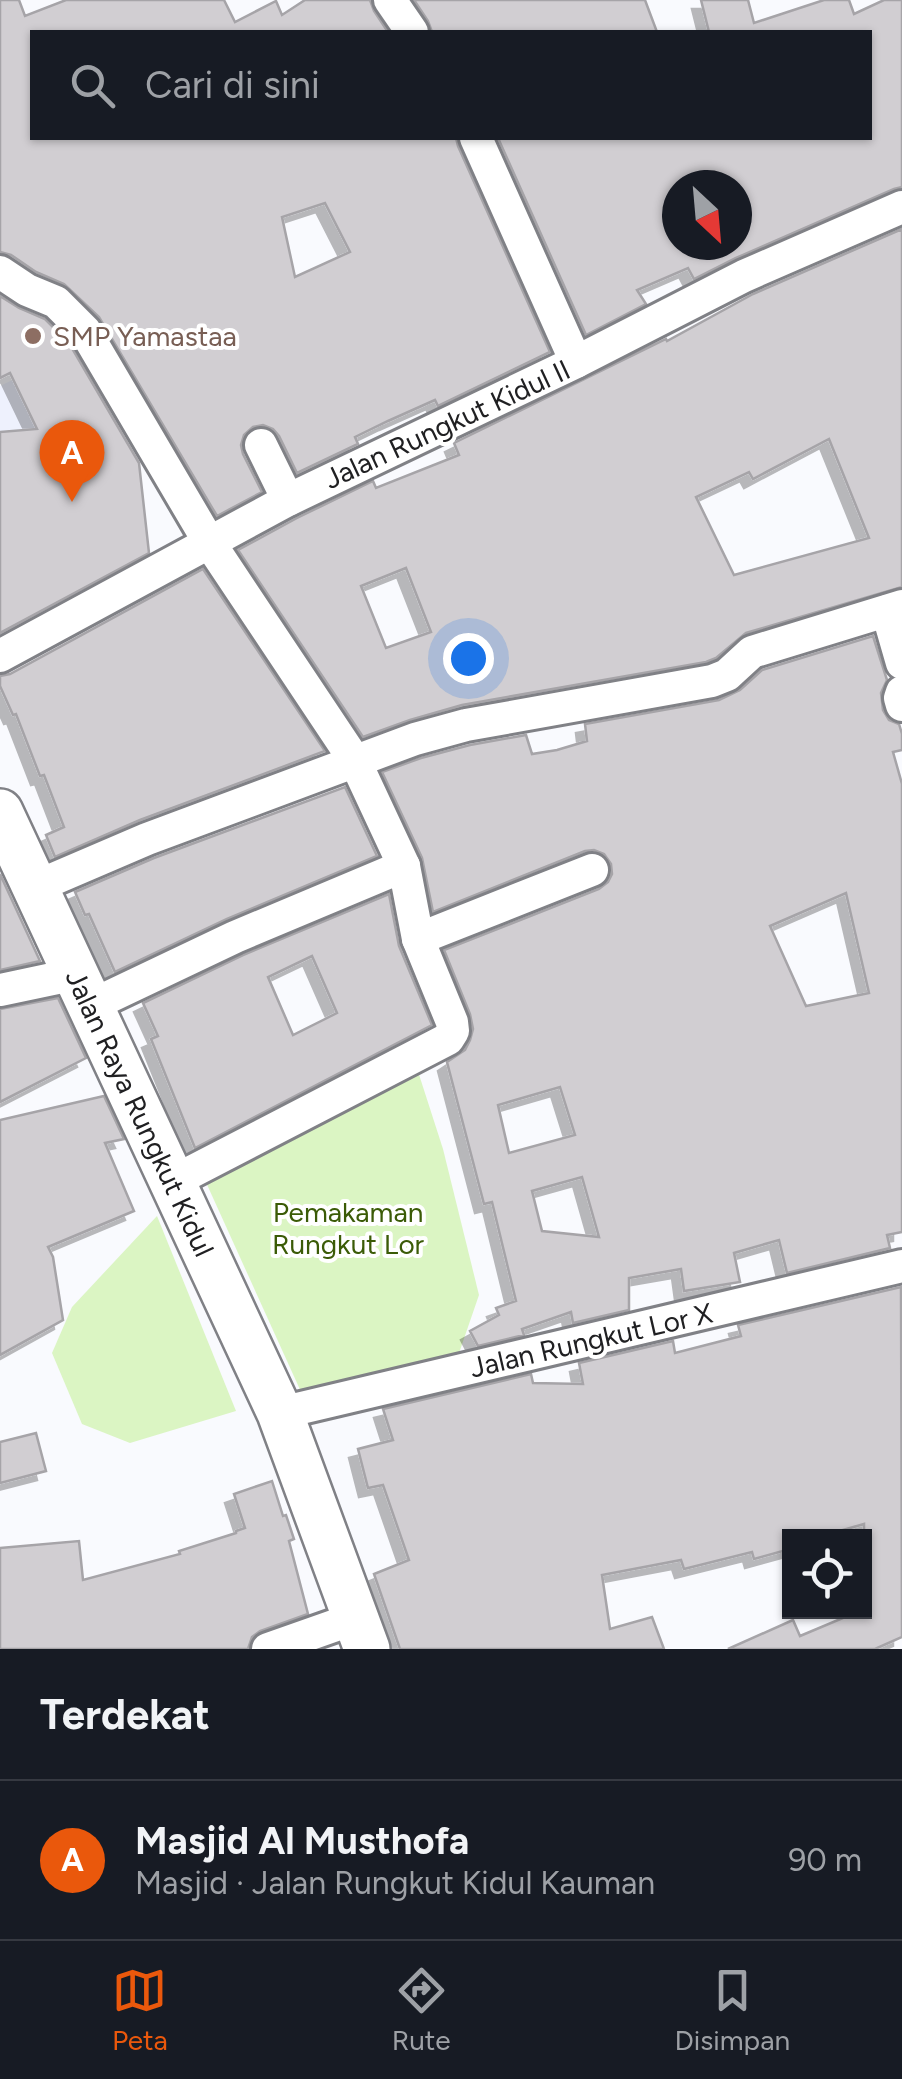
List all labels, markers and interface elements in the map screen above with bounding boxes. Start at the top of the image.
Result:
search box [30,30,872,140]
icon: search [65,58,120,113]
text: Cari di sini [145,62,320,108]
north arrow [662,170,752,260]
place label: SMP Yamastaa [53,319,237,353]
marker: SMP Yamastaa [22,325,44,347]
street label: Jalan Rungkut Kidul II [319,352,575,496]
pin: A [40,420,104,502]
your location [443,633,494,684]
street label: Jalan Raya Rungkut Kidul [59,964,221,1262]
park label: Pemakaman Rungkut Lor [272,1195,425,1261]
street label: Jalan Rungkut Lor X [466,1296,716,1384]
map controls [782,1529,872,1619]
button: locate [782,1529,872,1619]
text: Terdekat [40,1689,210,1740]
text: Masjid Al Musthofa [135,1818,469,1864]
text: A [61,1841,84,1879]
text: 90 m [788,1841,862,1879]
text: Masjid · Jalan Rungkut Kidul Kauman [135,1864,655,1902]
tab: Peta [112,1963,168,2057]
tab: Rute [392,1963,451,2057]
tab: Disimpan [674,1963,790,2057]

